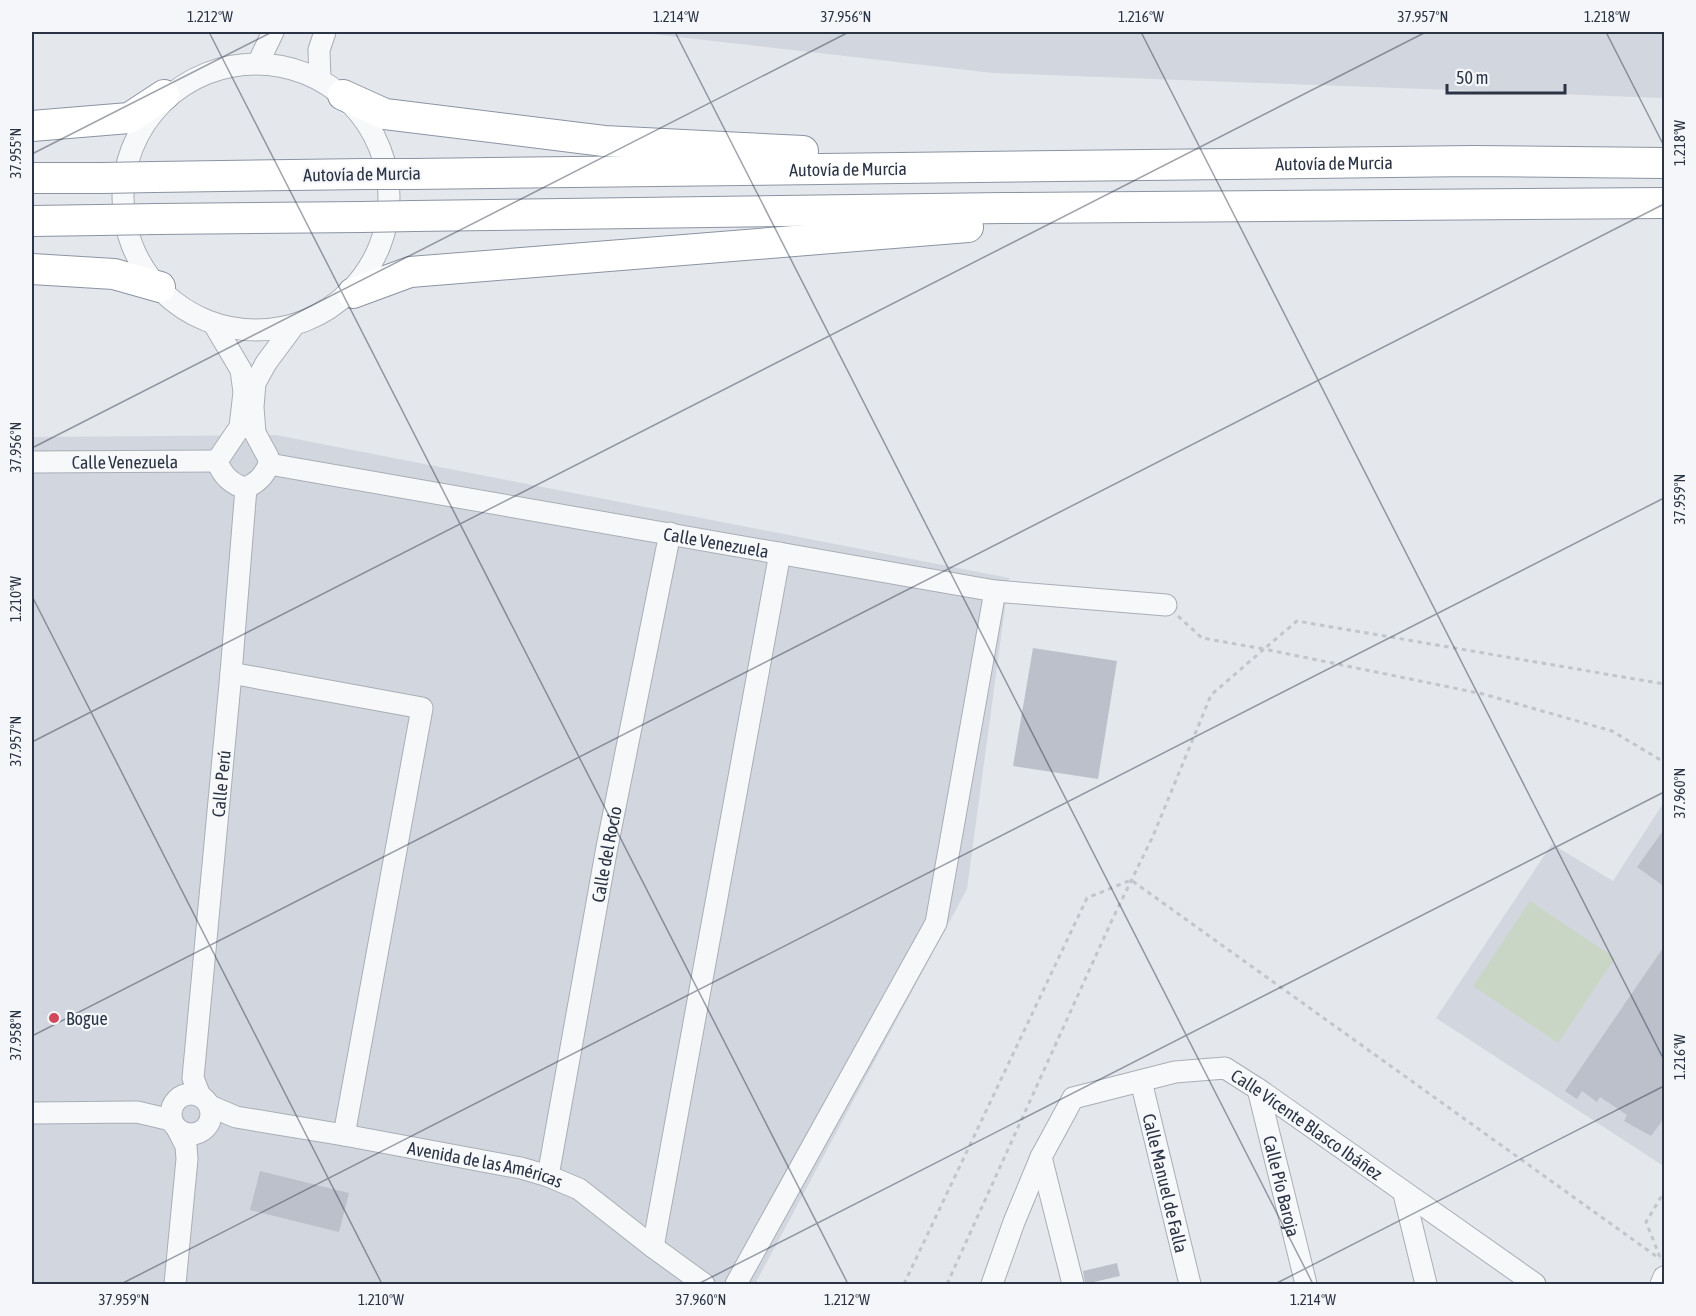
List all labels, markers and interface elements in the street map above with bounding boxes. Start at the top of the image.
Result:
text: 1.212°W [187,8,233,25]
text: 1.214°W [653,8,699,25]
text: 37.956°N [821,8,871,25]
text: 1.216°W [1118,8,1164,25]
text: 37.957°N [1398,8,1448,25]
text: 1.218°W [1584,8,1630,25]
scale bar [1447,57,1566,95]
text: 50 m [1456,67,1488,88]
text: 1.218°W [1671,120,1688,166]
text: 37.955°N [7,128,24,178]
street label: Autovía de Murcia [1275,151,1393,174]
street label: Autovía de Murcia [789,157,907,180]
street label: Autovía de Murcia [303,162,421,186]
text: 37.956°N [7,422,24,472]
street label: Calle Venezuela [72,451,178,472]
text: 37.959°N [1671,474,1688,524]
street label: Calle Venezuela [662,523,770,562]
text: 1.210°W [7,576,24,622]
text: 37.957°N [7,716,24,766]
street label: Calle Perú [207,749,234,818]
text: 37.960°N [1671,768,1688,818]
street label: Calle del Rocío [587,804,625,904]
place label: Bogue [66,1008,108,1029]
text: 37.958°N [7,1010,24,1060]
marker: Bogue [47,1011,61,1025]
text: 1.216°W [1671,1034,1688,1080]
street label: Calle Vicente Blasco Ibáñez [1227,1064,1387,1184]
street label: Calle Manuel de Falla [1139,1111,1193,1255]
street label: Calle Pío Baroja [1259,1133,1304,1239]
street label: Avenida de las Américas [406,1137,566,1192]
text: 37.959°N [99,1291,149,1308]
text: 1.210°W [358,1291,404,1308]
text: 37.960°N [676,1291,726,1308]
text: 1.212°W [824,1291,870,1308]
text: 1.214°W [1290,1291,1336,1308]

